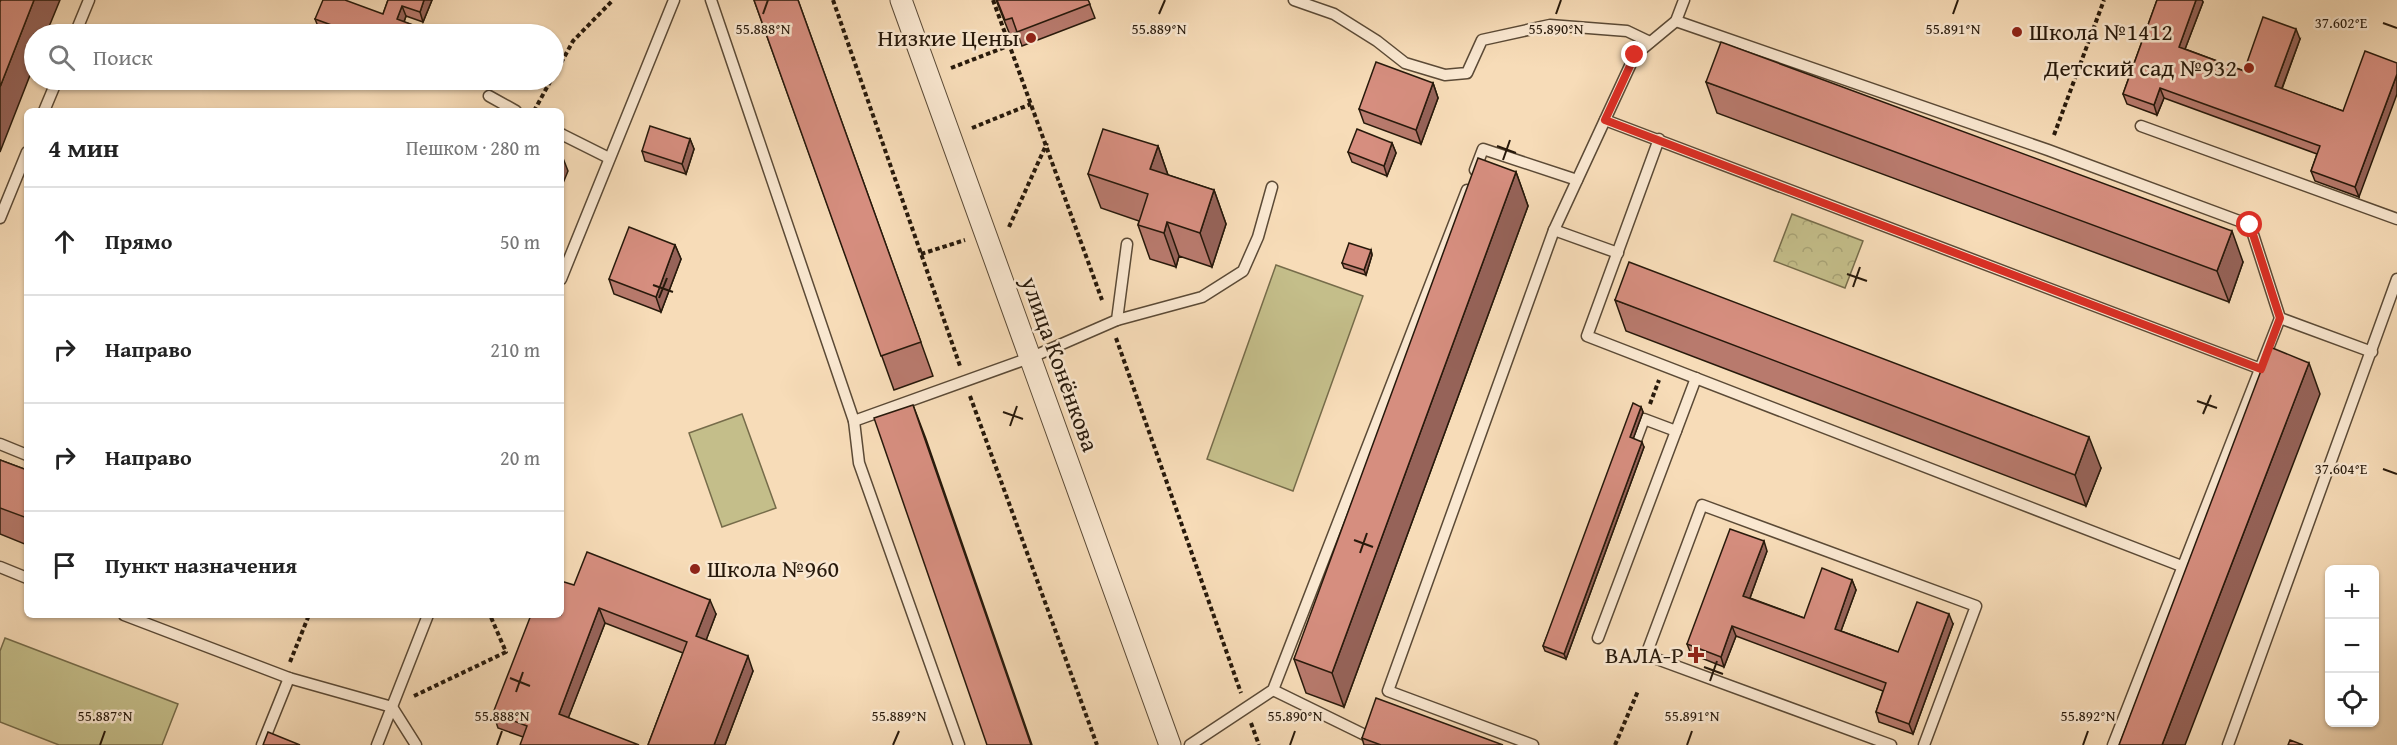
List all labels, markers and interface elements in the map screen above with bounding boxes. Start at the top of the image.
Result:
text: 37.602°E [2315,12,2368,33]
place label: Школа №1412 [2029,14,2173,49]
text: 55.888°N [736,18,791,39]
text: 55.889°N [1132,18,1187,39]
text: 55.890°N [1529,18,1584,39]
text: 55.891°N [1926,18,1981,39]
place label: Низкие Цены [878,20,1019,55]
search box [24,24,564,90]
marker: Школа №1412 [2010,25,2024,39]
marker: Низкие Цены [1024,31,1038,45]
icon: search [45,41,78,74]
text: Поиск [93,41,153,73]
route end [1621,41,1647,67]
place label: Детский сад №932 [2043,50,2237,85]
marker: Детский сад №932 [2242,61,2256,75]
text: 4 мин [48,128,119,167]
text: Пешком · 280 m [406,133,540,162]
route start [2236,211,2262,237]
icon: ahead [48,225,81,258]
text: Прямо [105,225,172,257]
text: 50 m [500,227,540,256]
street label: улица Конёнкова [1012,270,1109,457]
icon: right [48,333,81,366]
text: Направо [105,333,192,365]
text: 210 m [490,335,540,364]
icon: right [48,441,81,474]
text: Направо [105,441,192,473]
text: 20 m [500,443,540,472]
text: 37.604°E [2315,458,2368,479]
icon: arrive [48,549,81,582]
text: Пункт назначения [105,549,297,581]
place label: Школа №960 [707,551,839,586]
marker: Школа №960 [688,562,702,576]
map controls [2325,565,2379,727]
button: + [2325,565,2379,619]
button: − [2325,619,2379,673]
place label: ВАЛА-Р [1605,637,1684,672]
marker: ВАЛА-Р [1689,648,1703,662]
button: locate [2325,673,2379,727]
text: 55.887°N [78,705,133,726]
text: 55.888°N [475,705,530,726]
text: 55.889°N [872,705,927,726]
text: 55.890°N [1268,705,1323,726]
text: 55.891°N [1665,705,1720,726]
text: 55.892°N [2061,705,2116,726]

